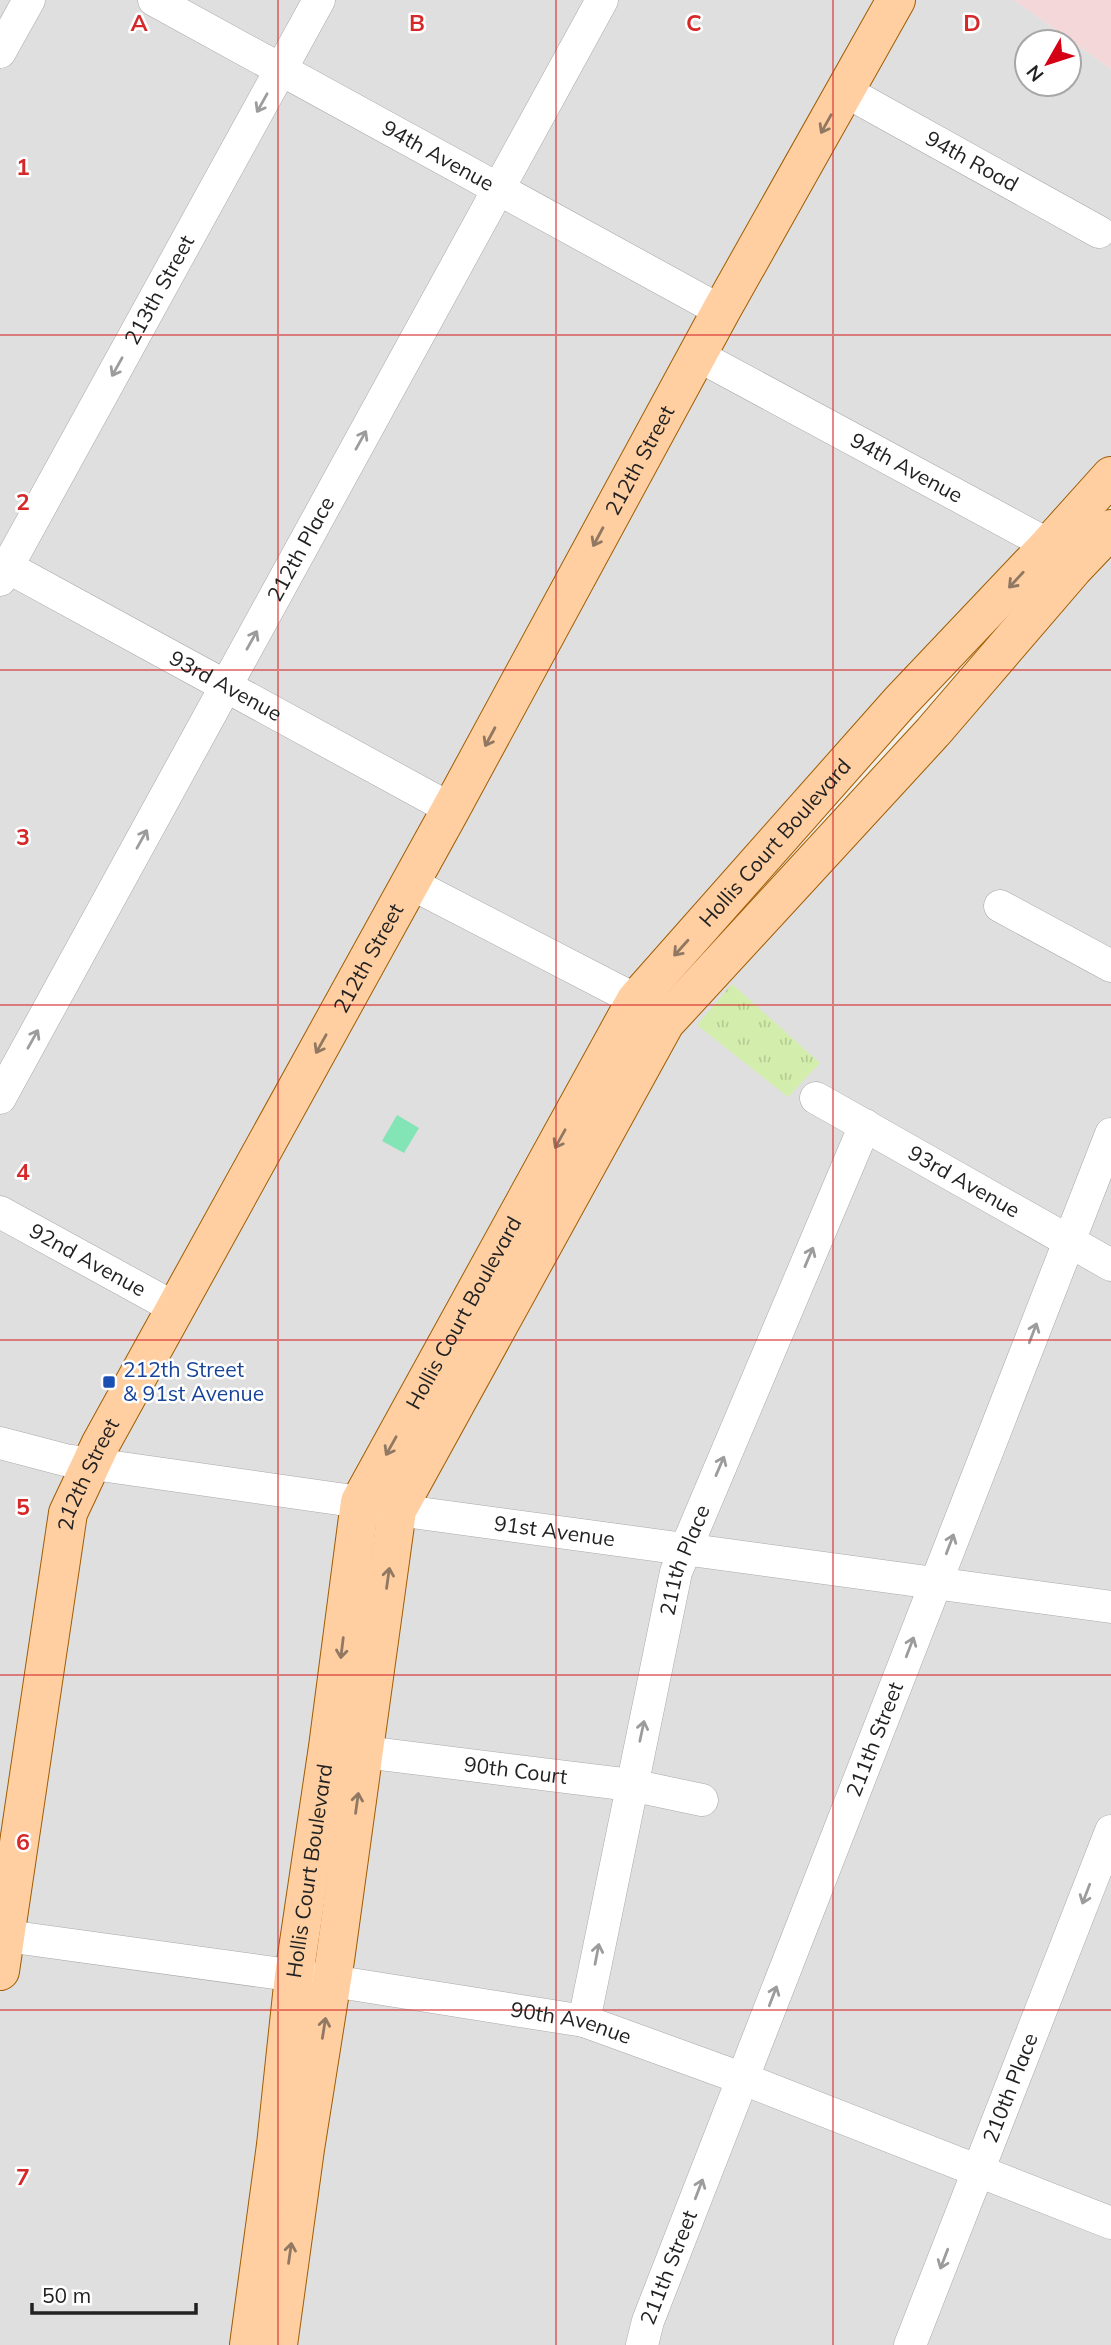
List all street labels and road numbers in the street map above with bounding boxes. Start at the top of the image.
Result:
street label: 94th Avenue [378,114,499,196]
street label: 94th Road [921,124,1023,197]
street label: 213th Street [118,230,199,349]
street label: 212th Street [599,401,679,519]
street label: 94th Avenue [846,426,967,508]
street label: 212th Place [261,492,339,606]
street label: 93rd Avenue [165,644,287,726]
street label: Hollis Court Boulevard [693,753,856,932]
street label: 212th Street [327,899,408,1017]
street label: 93rd Avenue [904,1139,1025,1223]
street label: Hollis Court Boulevard [400,1212,526,1414]
street label: 92nd Avenue [25,1217,151,1302]
street label: 212th Street [52,1413,124,1532]
street label: 211th Place [653,1501,715,1618]
street label: 91st Avenue [493,1509,617,1551]
street label: 211th Street [840,1678,908,1800]
street label: 90th Court [463,1750,569,1789]
street label: Hollis Court Boulevard [280,1762,337,1980]
street label: 90th Avenue [509,1996,635,2049]
street label: 210th Place [976,2029,1043,2146]
street label: 211th Street [634,2206,702,2328]

